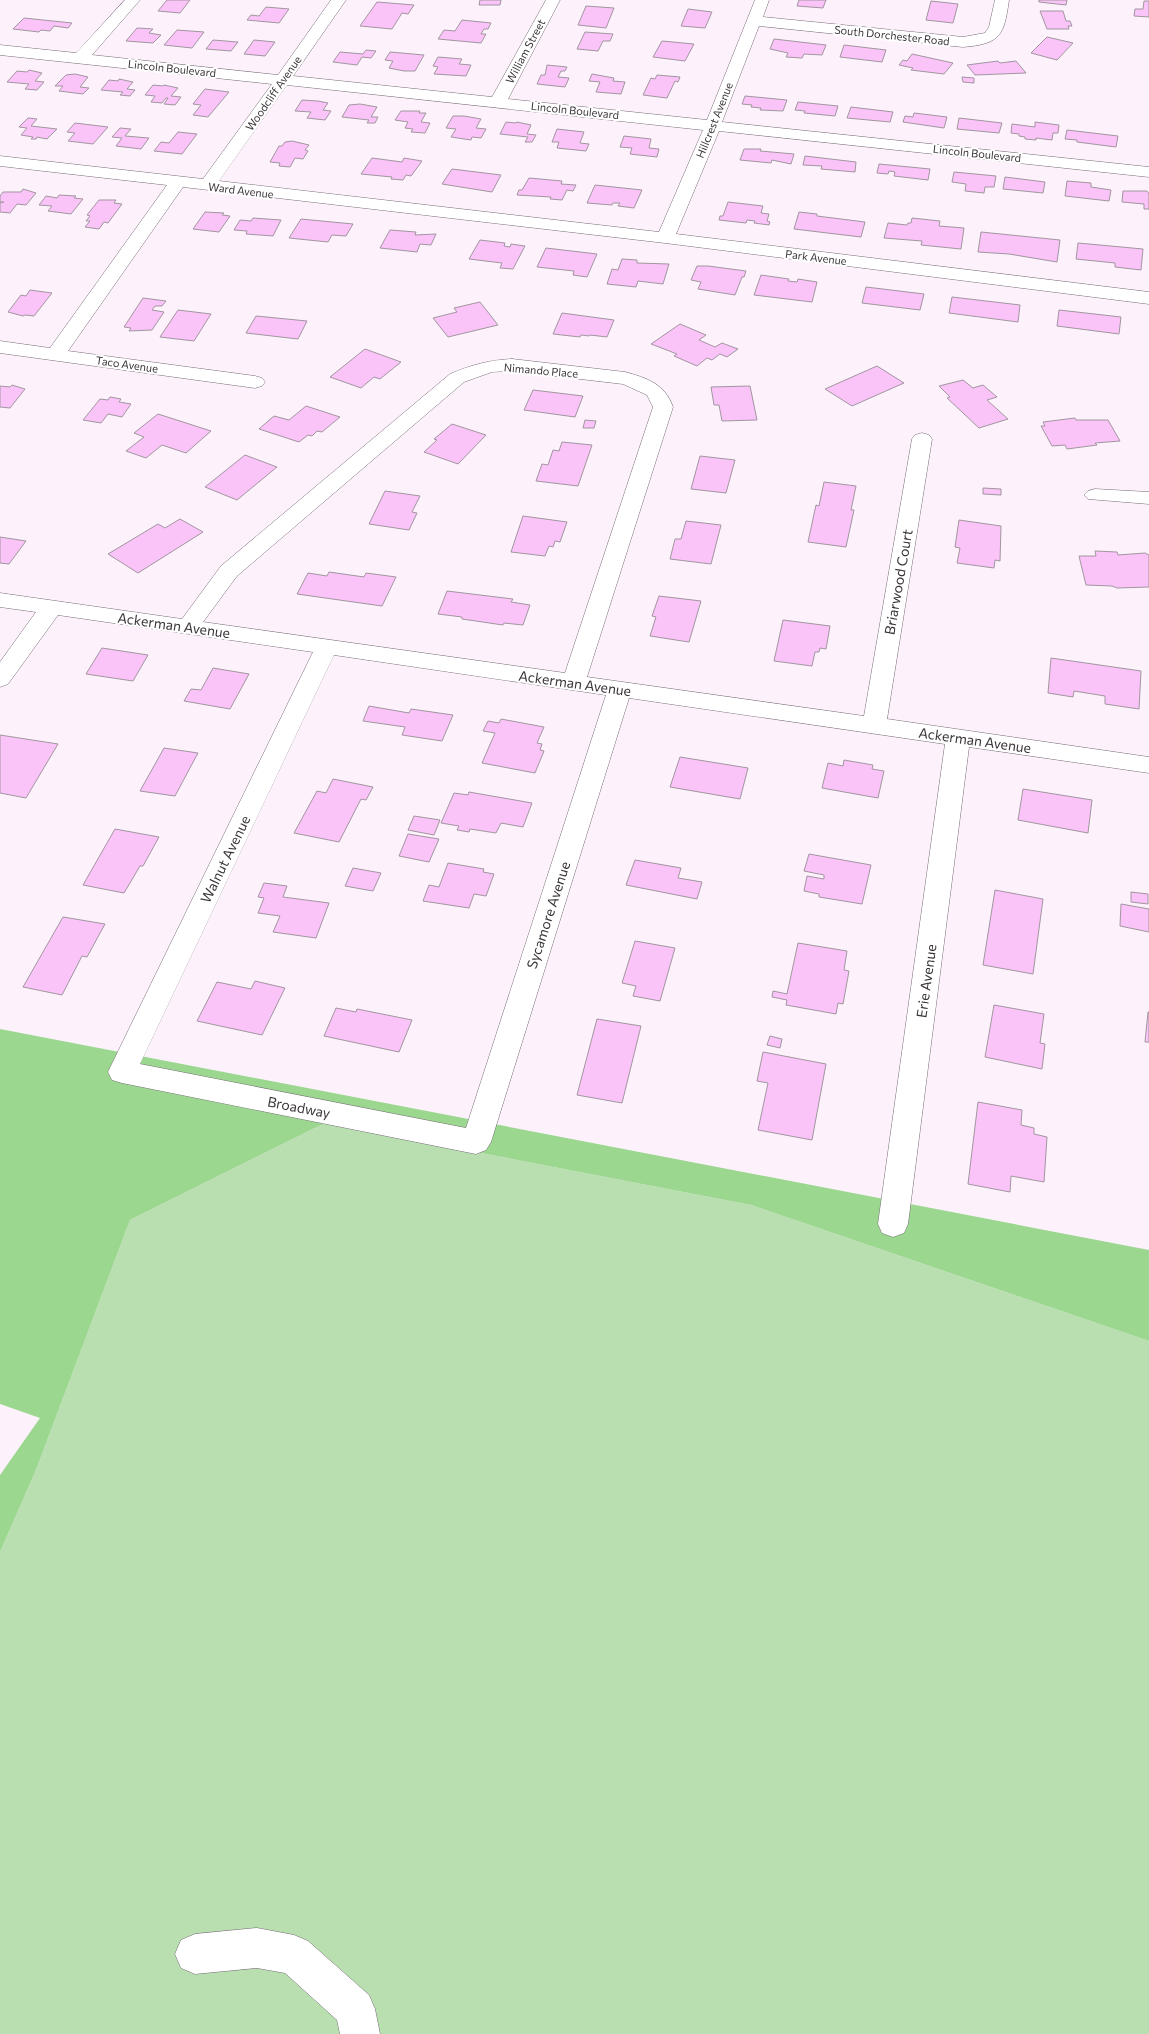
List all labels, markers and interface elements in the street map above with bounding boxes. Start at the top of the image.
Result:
street label: William Street [503,16,548,85]
street label: South Dorchester Road [834,22,950,48]
street label: Woodcliff Avenue [242,53,304,133]
street label: Lincoln Boulevard [127,57,217,79]
street label: Hillcrest Avenue [693,80,735,160]
street label: Lincoln Boulevard [530,99,620,121]
street label: Lincoln Boulevard [932,142,1022,164]
street label: Ward Avenue [208,180,275,200]
street label: Park Avenue [785,247,848,267]
street label: Taco Avenue [95,353,159,375]
street label: Nimando Place [503,360,579,380]
street label: Briarwood Court [880,528,916,636]
street label: Ackerman Avenue [117,609,231,641]
street label: Ackerman Avenue [518,667,632,699]
street label: Ackerman Avenue [918,724,1032,756]
street label: Walnut Avenue [196,812,254,906]
street label: Sycamore Avenue [523,859,573,971]
street label: Erie Avenue [912,943,940,1019]
street label: Broadway [266,1093,332,1121]

